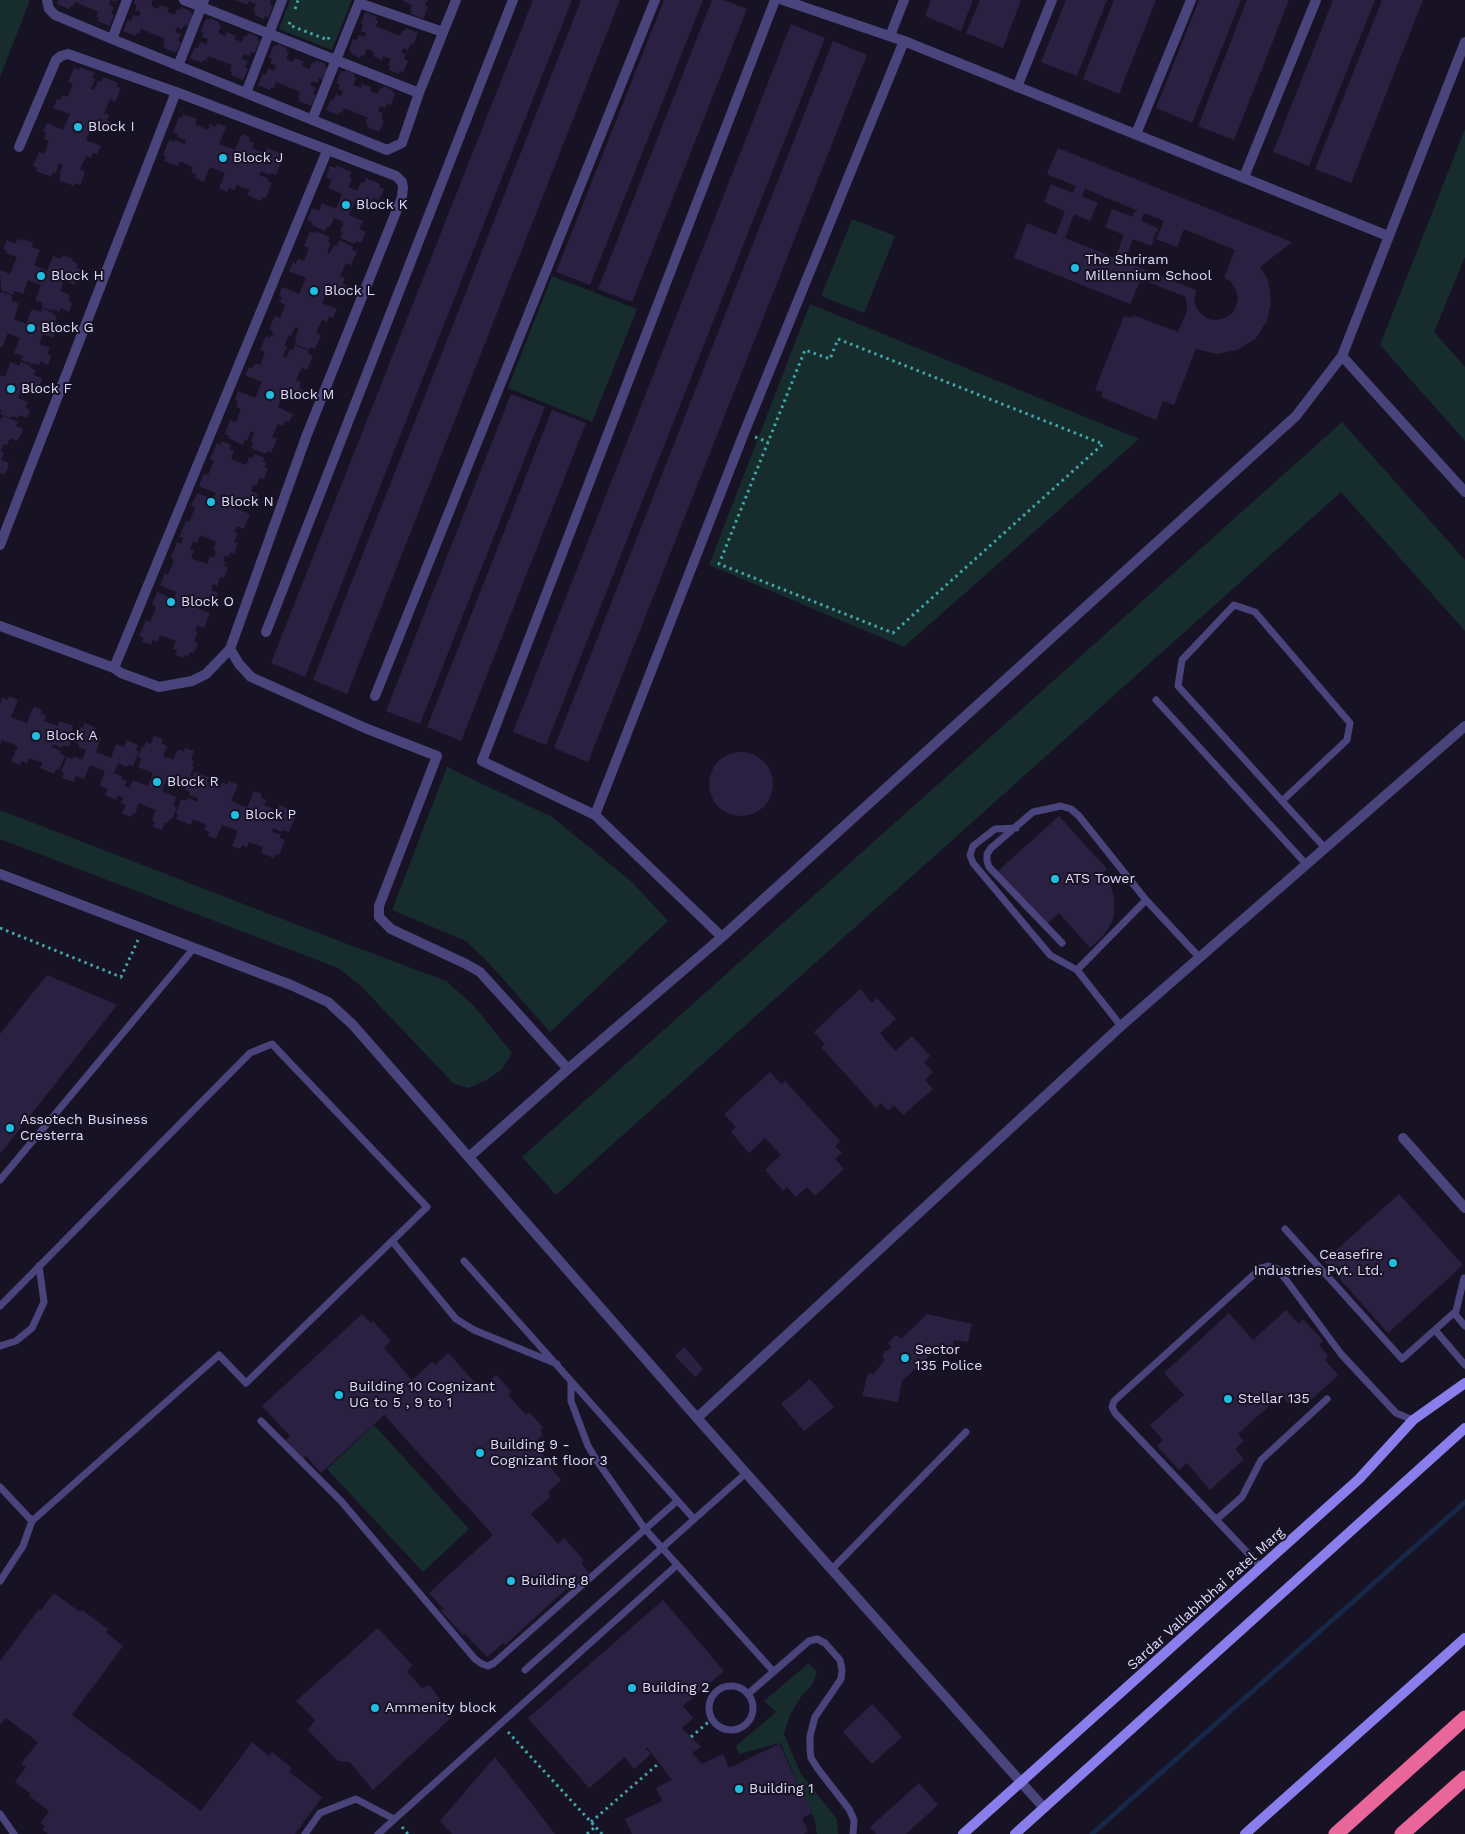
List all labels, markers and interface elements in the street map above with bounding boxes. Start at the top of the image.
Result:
place label: Block I [88,119,135,135]
marker: Block I [72,121,84,133]
place label: Block J [233,150,283,166]
marker: Block J [217,152,229,164]
place label: Block K [356,197,408,213]
marker: Block K [340,199,352,211]
place label: The Shriram Millennium School [1085,252,1212,284]
marker: The Shriram Millennium School [1069,262,1081,274]
place label: Block H [51,268,104,284]
marker: Block H [35,270,47,282]
place label: Block L [324,283,375,299]
marker: Block L [308,285,320,297]
place label: Block G [41,320,94,336]
marker: Block G [25,322,37,334]
place label: Block F [21,381,72,397]
marker: Block F [5,383,17,395]
place label: Block M [280,387,334,403]
marker: Block M [264,389,276,401]
place label: Block N [221,494,274,510]
marker: Block N [205,496,217,508]
place label: Block O [181,594,234,610]
marker: Block O [165,596,177,608]
place label: Block A [46,728,98,744]
marker: Block A [30,730,42,742]
place label: Block R [167,774,219,790]
marker: Block R [151,776,163,788]
place label: Block P [245,807,296,823]
marker: Block P [229,809,241,821]
place label: ATS Tower [1065,871,1135,887]
marker: ATS Tower [1049,873,1061,885]
place label: Assotech Business Cresterra [20,1112,148,1144]
marker: Assotech Business Cresterra [4,1122,16,1134]
place label: Ceasefire Industries Pvt. Ltd. [1254,1247,1383,1280]
marker: Ceasefire Industries Pvt. Ltd. [1387,1257,1399,1269]
place label: Sector 135 Police [915,1342,982,1374]
marker: Sector 135 Police [899,1352,911,1364]
place label: Building 10 Cognizant UG to 5 , 9 to 1 [349,1379,495,1411]
marker: Building 10 Cognizant UG to 5 , 9 to 1 [333,1389,345,1401]
place label: Stellar 135 [1238,1391,1310,1407]
marker: Stellar 135 [1222,1393,1234,1405]
place label: Building 9 - Cognizant floor 3 [490,1437,608,1470]
marker: Building 9 - Cognizant floor 3 [474,1447,486,1459]
street label: Sardar Vallabhbhai Patel Marg [1124,1524,1288,1674]
place label: Building 8 [521,1573,589,1589]
marker: Building 8 [505,1575,517,1587]
place label: Building 2 [642,1680,709,1696]
marker: Building 2 [626,1682,638,1694]
place label: Ammenity block [385,1700,496,1716]
marker: Ammenity block [369,1702,381,1714]
place label: Building 1 [749,1781,814,1797]
marker: Building 1 [733,1783,745,1795]

